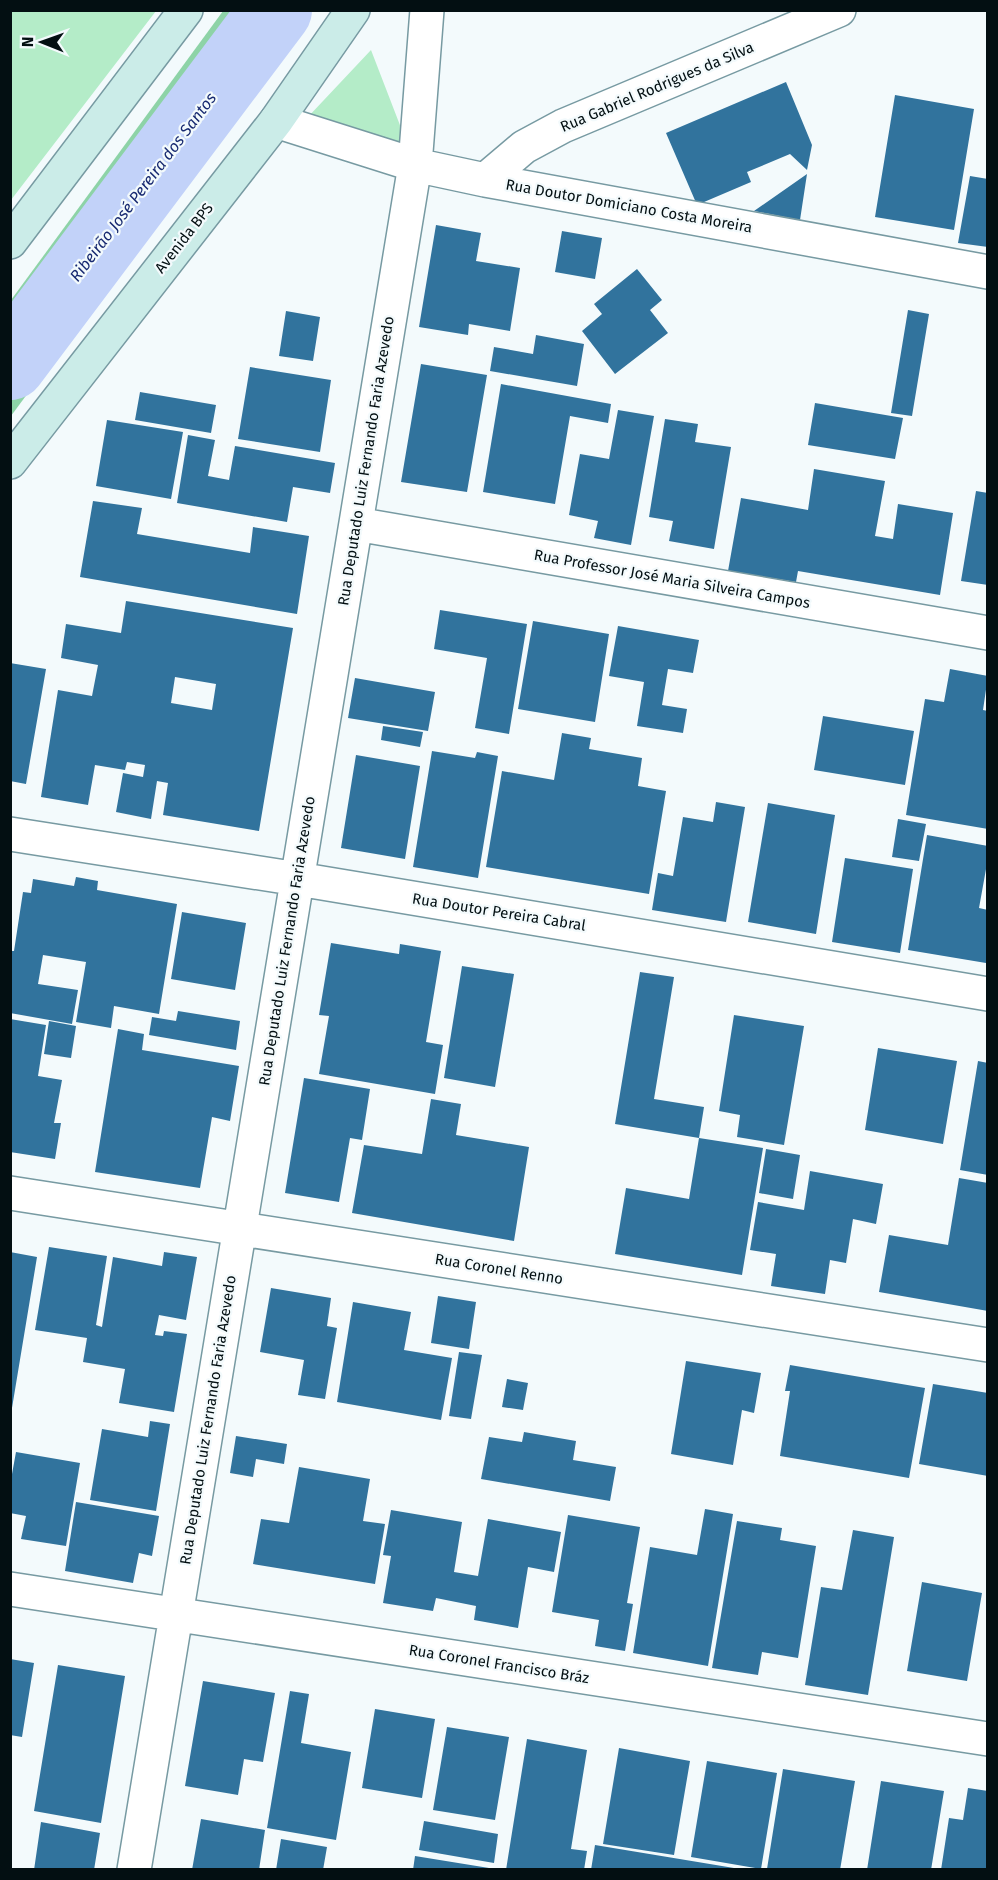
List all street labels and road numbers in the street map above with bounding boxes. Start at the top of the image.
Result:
street label: Rua Gabriel Rodrigues da Silva [558,38,756,136]
street label: Rua Doutor Domiciano Costa Moreira [504,175,754,237]
street label: Avenida BPS [151,199,217,277]
street label: Rua Deputado Luiz Fernando Faria Azevedo [334,315,398,607]
street label: Rua Professor José Maria Silveira Campos [533,546,811,612]
street label: Rua Deputado Luiz Fernando Faria Azevedo [255,795,319,1087]
street label: Rua Doutor Pereira Cabral [411,889,588,935]
street label: Rua Coronel Renno [434,1250,564,1288]
street label: Rua Deputado Luiz Fernando Faria Azevedo [176,1274,240,1566]
street label: Rua Coronel Francisco Bráz [408,1641,591,1687]

